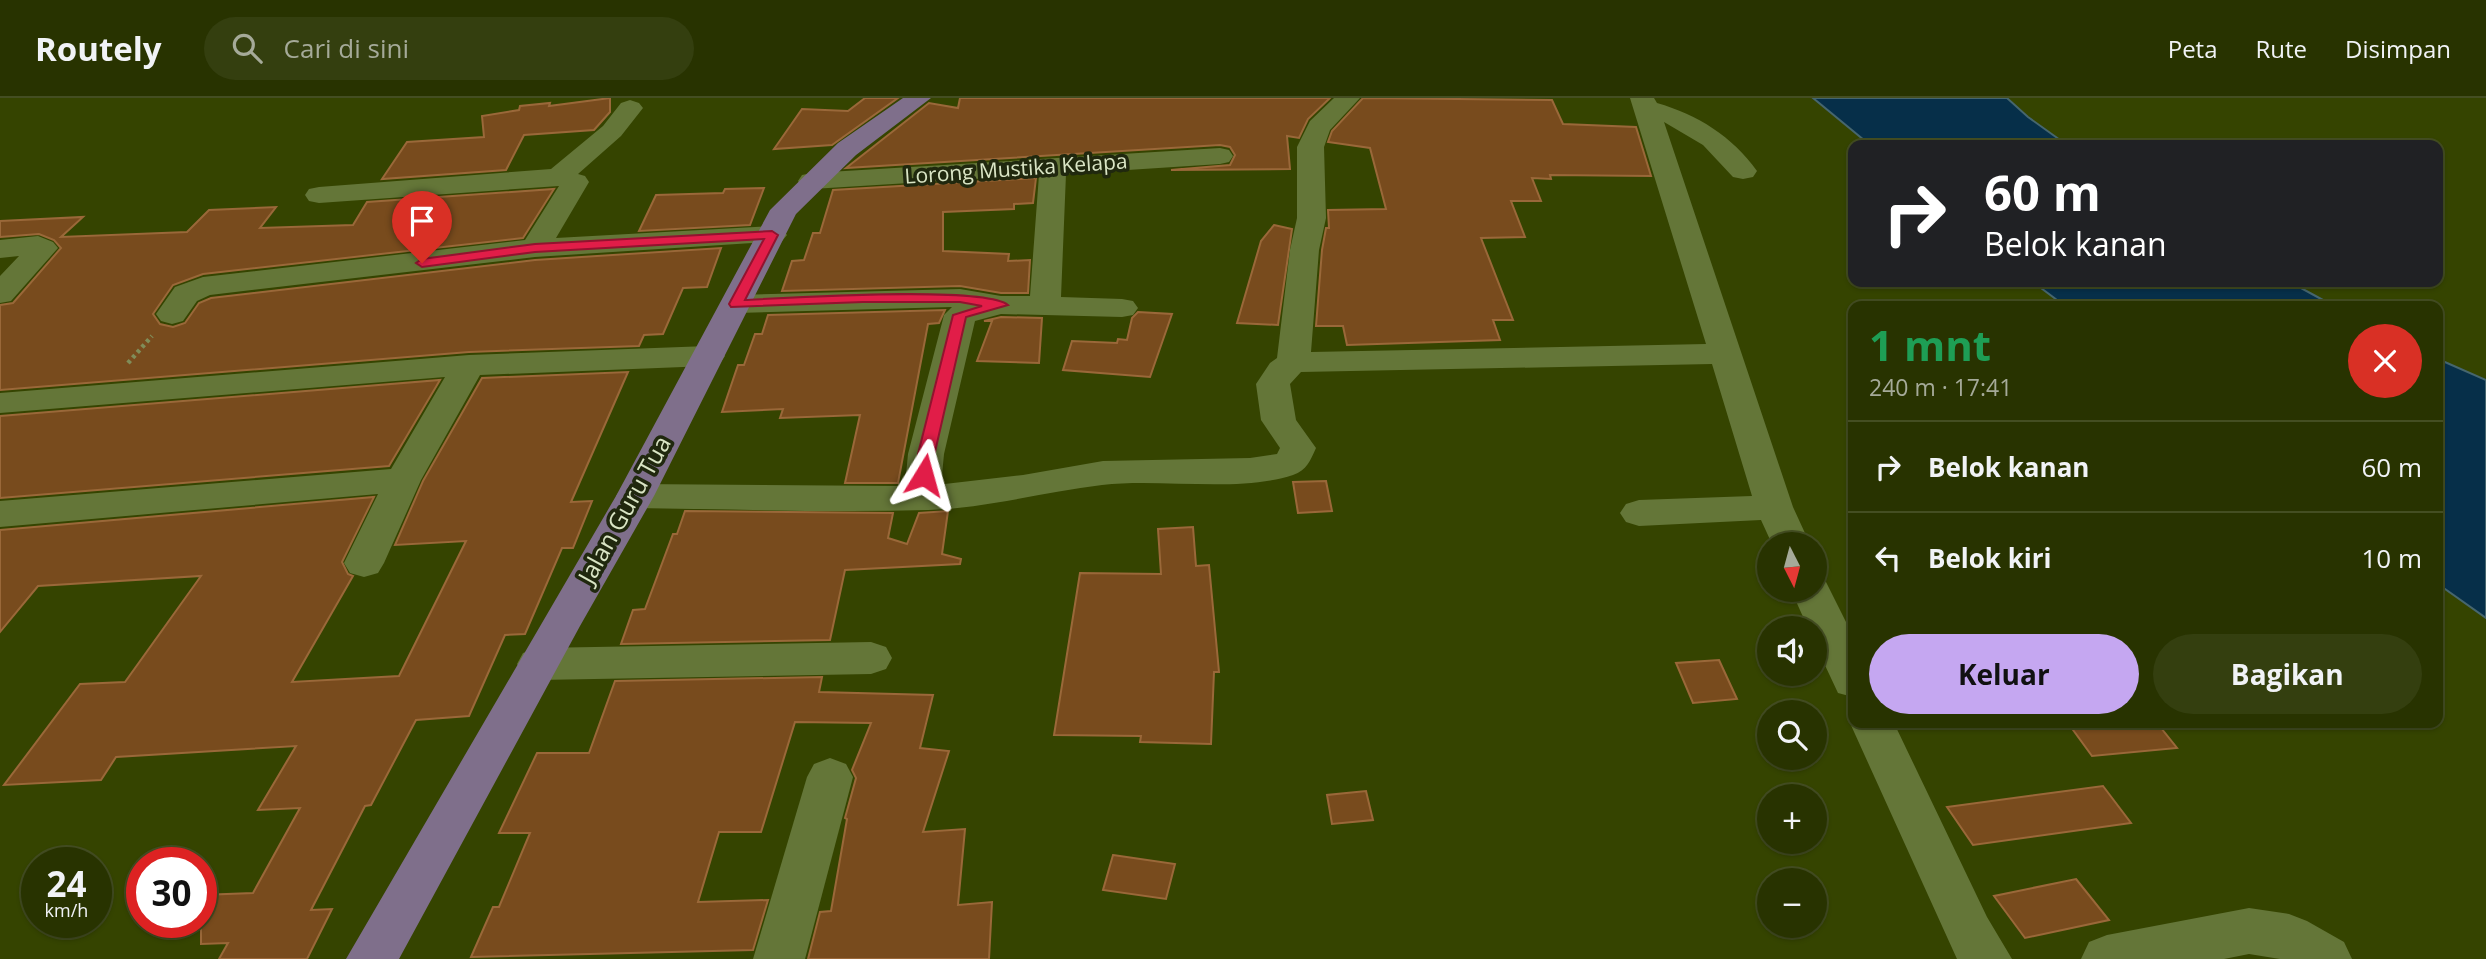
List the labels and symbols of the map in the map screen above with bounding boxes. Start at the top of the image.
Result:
street label: Lorong Mustika Kelapa [904,146,1128,190]
pin [392,191,452,263]
street label: Jalan Guru Tua [568,429,678,591]
position arrow [887,438,961,512]
north arrow [1757,532,1827,602]
speed limit sign: 30 [126,847,217,938]

